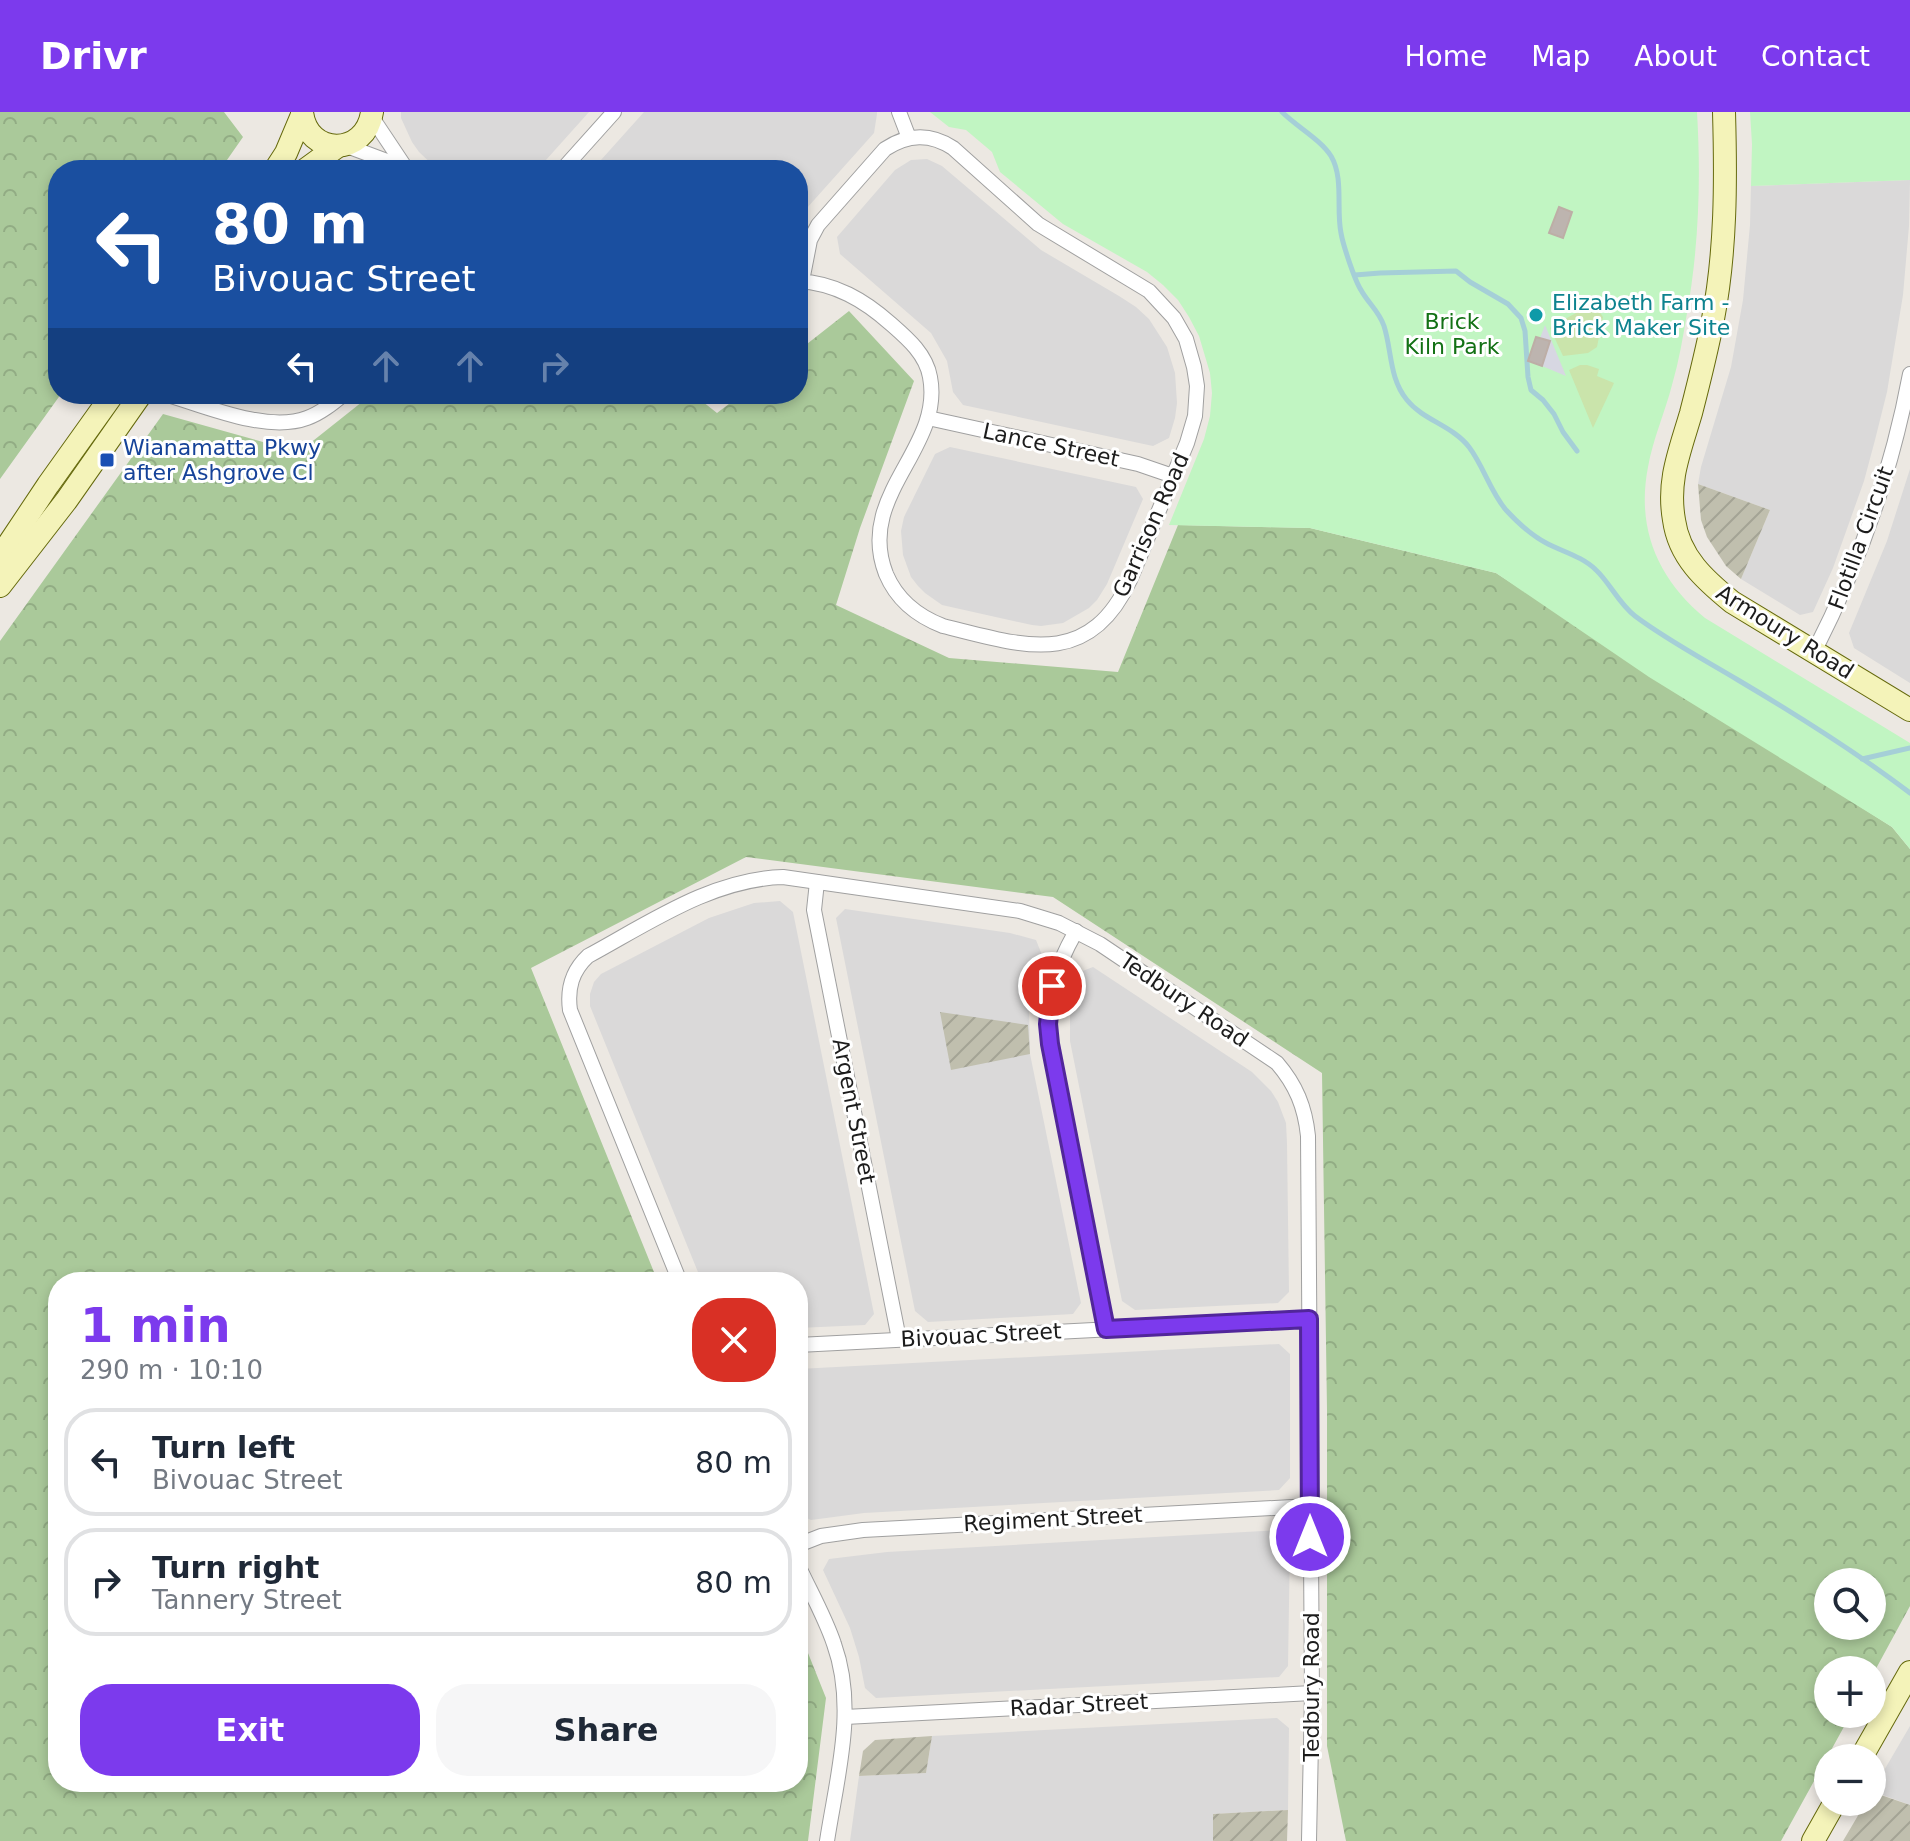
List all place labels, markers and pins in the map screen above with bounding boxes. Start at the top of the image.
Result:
place label: Elizabeth Farm - Brick Maker Site [1552,290,1730,340]
marker: Elizabeth Farm - Brick Maker Site [1527,306,1545,324]
place label: Wianamatta Pkwy after Ashgrove Cl [123,435,321,485]
marker: Wianamatta Pkwy after Ashgrove Cl [98,451,116,469]
pin [1018,952,1086,1020]

